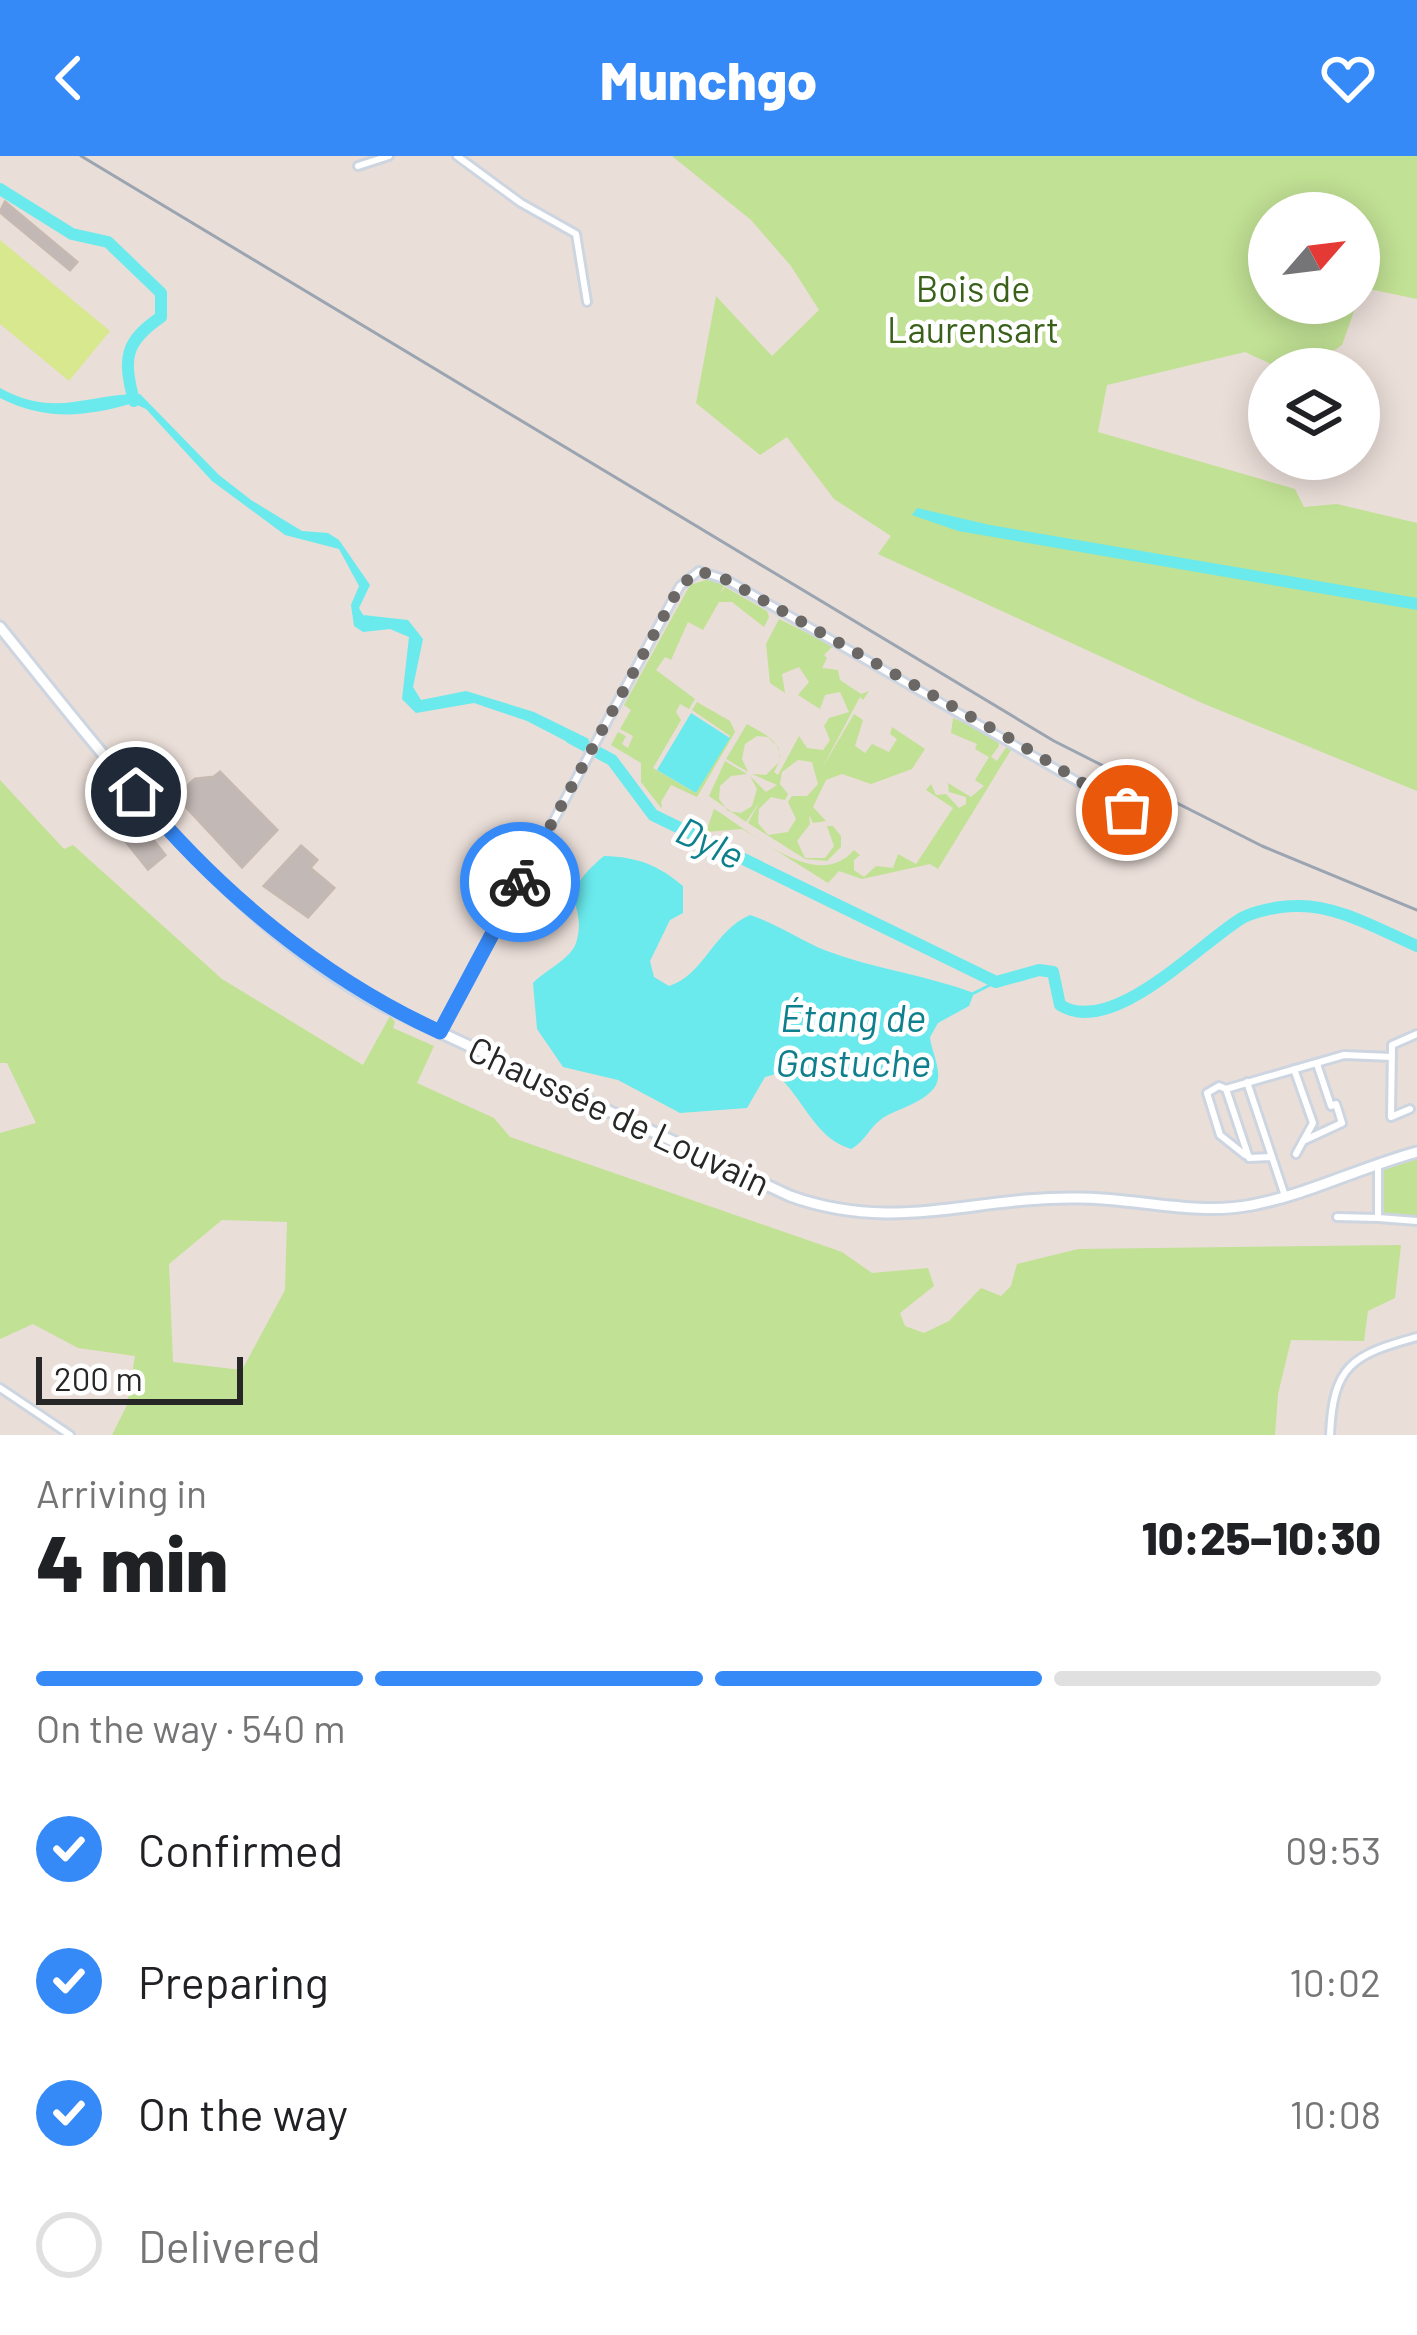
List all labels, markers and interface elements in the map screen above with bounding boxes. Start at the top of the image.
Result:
icon: back [36,45,102,111]
icon: heart [1315,45,1381,111]
text: Munchgo [600,46,817,111]
north arrow [1248,192,1380,324]
map controls [1248,192,1380,480]
park label: Bois de Laurensart [887,266,1059,350]
button: layers [1248,348,1380,480]
pin [85,741,187,843]
icon: home [103,759,169,825]
pin [1076,759,1178,861]
icon: bag [1094,777,1160,843]
water label: Dyle [669,805,752,878]
courier [460,822,580,942]
icon: bike [487,849,553,915]
water label: Étang de Gastuche [775,993,931,1085]
street label: Chaussée de Louvain [462,1026,777,1203]
scale bar [36,1351,243,1404]
text: 200 m [54,1358,143,1398]
text: Arriving in [36,1469,207,1516]
text: 10:25–10:30 [1142,1510,1381,1564]
text: 4 min [36,1514,229,1608]
text: On the way · 540 m [36,1704,345,1751]
icon: check [36,1816,102,1882]
text: Confirmed [138,1822,343,1876]
text: 09:53 [1285,1826,1381,1873]
icon: check [36,1948,102,2014]
text: Preparing [138,1954,329,2008]
text: 10:02 [1289,1958,1381,2005]
icon: check [36,2080,102,2146]
text: On the way [138,2086,348,2140]
text: 10:08 [1290,2090,1381,2137]
text: Delivered [138,2218,321,2272]

